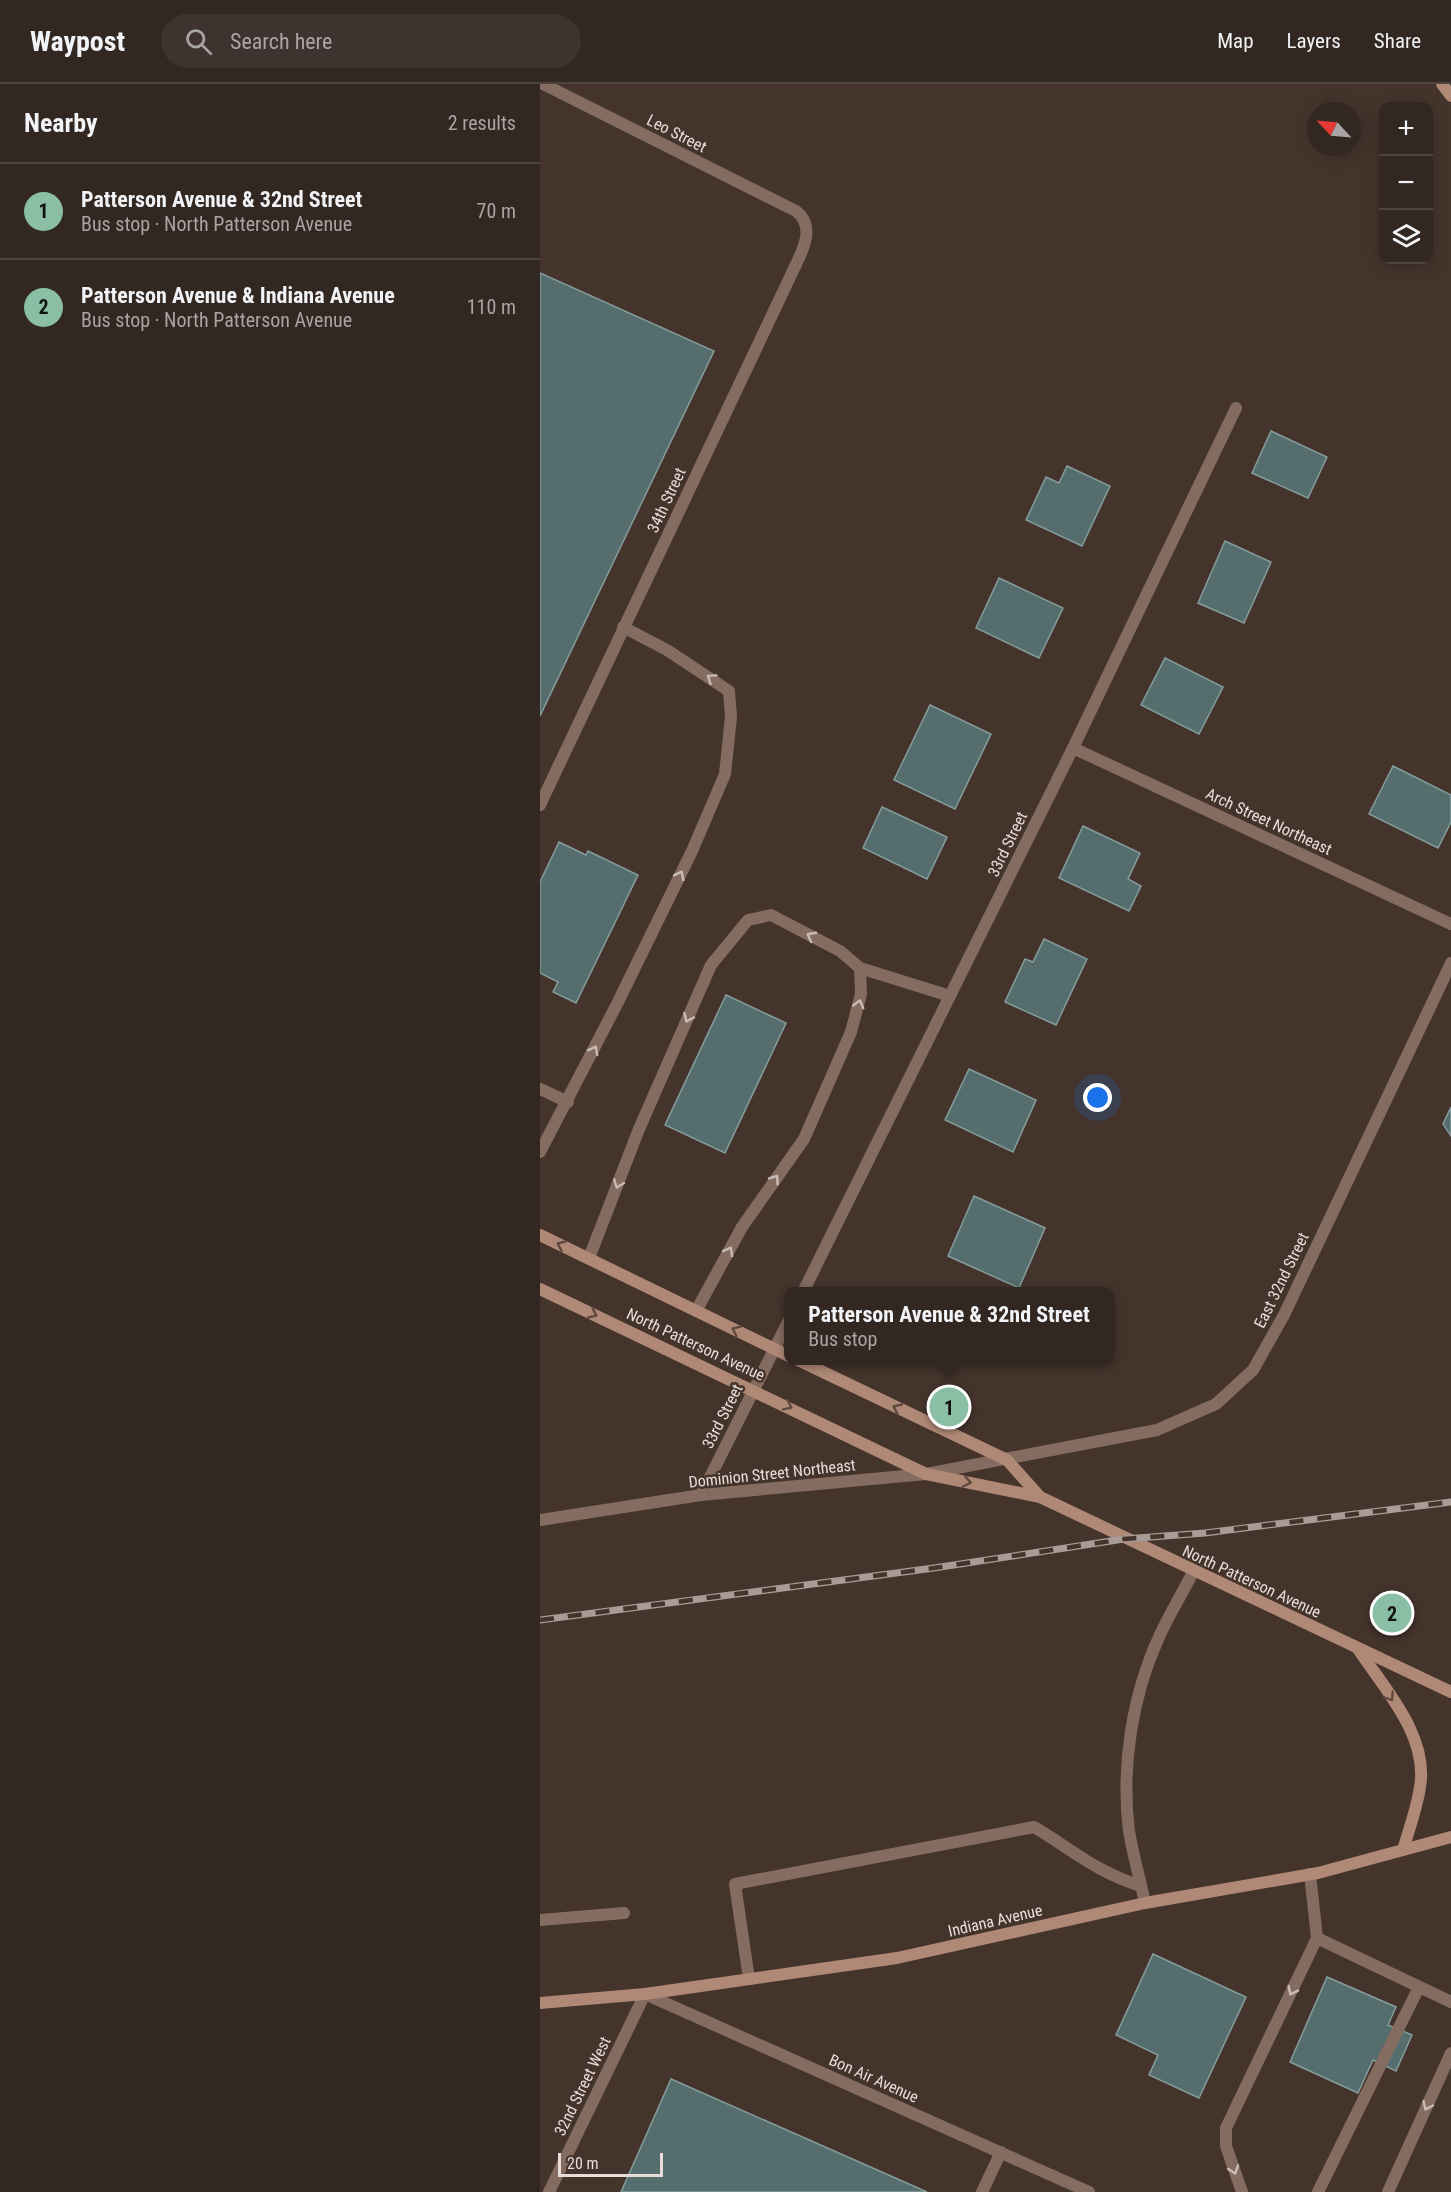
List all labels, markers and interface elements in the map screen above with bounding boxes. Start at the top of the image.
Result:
search box [161,14,581,68]
text: Waypost [30,25,125,58]
icon: search [182,25,215,58]
text: Search here [230,29,332,54]
text: Map [1217,29,1254,53]
text: Layers [1287,29,1341,53]
text: Share [1374,29,1421,53]
north arrow [1307,102,1361,156]
map controls [1379,102,1433,264]
button: + [1379,102,1433,156]
text: Nearby [24,108,98,138]
street label: Leo Street [644,110,710,157]
text: 2 results [448,111,516,135]
button: − [1379,156,1433,210]
text: Patterson Avenue & 32nd Street [81,187,362,212]
text: 1 [38,199,49,223]
text: 70 m [477,199,516,223]
button: layers [1379,210,1433,264]
text: Bus stop · North Patterson Avenue [81,212,352,236]
text: Patterson Avenue & Indiana Avenue [81,283,395,308]
text: 2 [38,295,49,319]
text: 110 m [467,295,516,319]
text: Bus stop · North Patterson Avenue [81,308,352,332]
street label: 34th Street [643,464,690,536]
one-way arrow [707,674,718,685]
street label: Arch Street Northeast [1203,784,1335,859]
street label: 33rd Street [984,809,1031,880]
one-way arrow [673,870,685,881]
one-way arrow [807,932,817,943]
one-way arrow [851,1000,864,1010]
one-way arrow [683,1012,695,1023]
one-way arrow [587,1045,599,1056]
your location [1083,1083,1112,1112]
one-way arrow [768,1175,779,1186]
one-way arrow [613,1178,625,1189]
street label: East 32nd Street [1250,1229,1313,1331]
one-way arrow [556,1240,567,1252]
one-way arrow [722,1246,733,1257]
popup [784,1287,1114,1365]
text: Patterson Avenue & 32nd Street [808,1302,1090,1327]
street label: North Patterson Avenue [624,1304,768,1385]
one-way arrow [586,1307,597,1319]
one-way arrow [731,1326,742,1338]
text: Bus stop [808,1327,877,1351]
street label: 33rd Street [698,1381,747,1452]
pin: 1 [930,1384,968,1430]
one-way arrow [782,1399,793,1411]
one-way arrow [893,1403,904,1415]
street label: Dominion Street Northeast [688,1455,857,1492]
one-way arrow [961,1475,971,1488]
street label: North Patterson Avenue [1180,1541,1324,1622]
pin: 2 [1372,1590,1412,1636]
one-way arrow [1383,1690,1394,1701]
street label: Indiana Avenue [946,1900,1044,1941]
one-way arrow [1287,1984,1299,1995]
street label: 32nd Street West [550,2033,615,2139]
street label: Bon Air Avenue [826,2050,921,2107]
one-way arrow [1422,2100,1434,2111]
scale bar [558,2150,663,2178]
text: 20 m [567,2154,599,2173]
one-way arrow [1227,2164,1239,2174]

